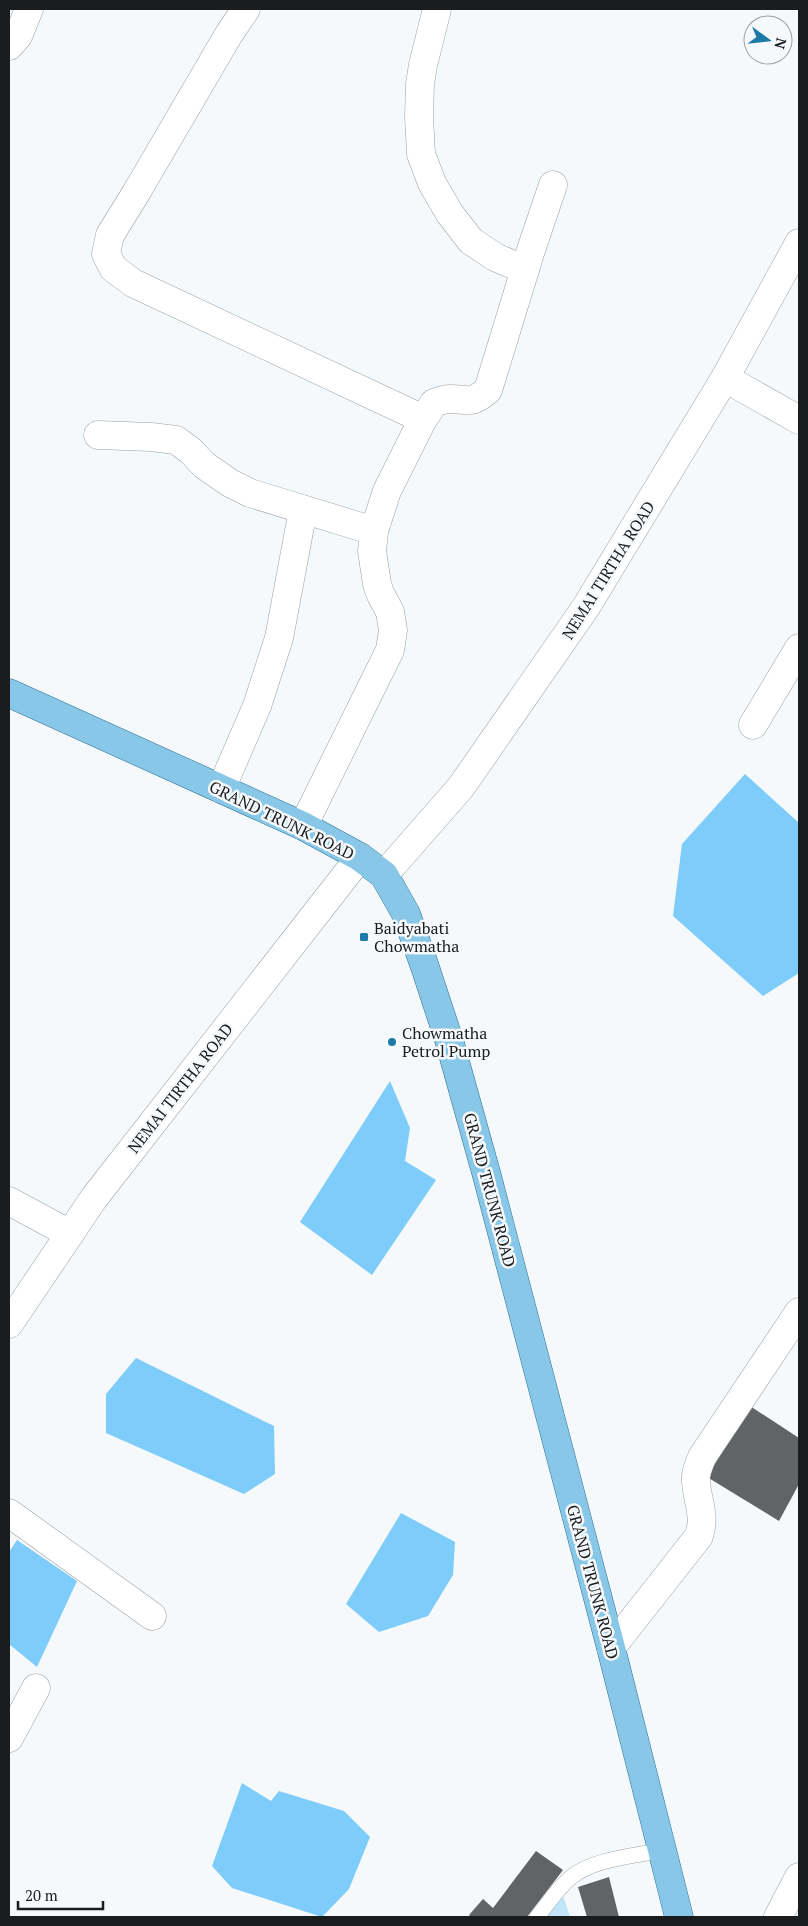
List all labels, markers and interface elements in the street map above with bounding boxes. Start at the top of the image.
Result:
north arrow [743,15,793,65]
text: N [770,36,792,51]
street label: NEMAI TIRTHA ROAD [556,497,660,643]
street label: GRAND TRUNK ROAD [206,775,358,865]
place label: Baidyabati Chowmatha [374,917,459,957]
marker: Baidyabati Chowmatha [358,931,370,943]
street label: NEMAI TIRTHA ROAD [122,1018,238,1158]
place label: Chowmatha Petrol Pump [402,1022,490,1062]
marker: Chowmatha Petrol Pump [386,1036,398,1048]
street label: GRAND TRUNK ROAD [459,1110,521,1270]
street label: GRAND TRUNK ROAD [562,1502,624,1662]
scale bar [18,1878,102,1910]
text: 20 m [25,1885,58,1905]

